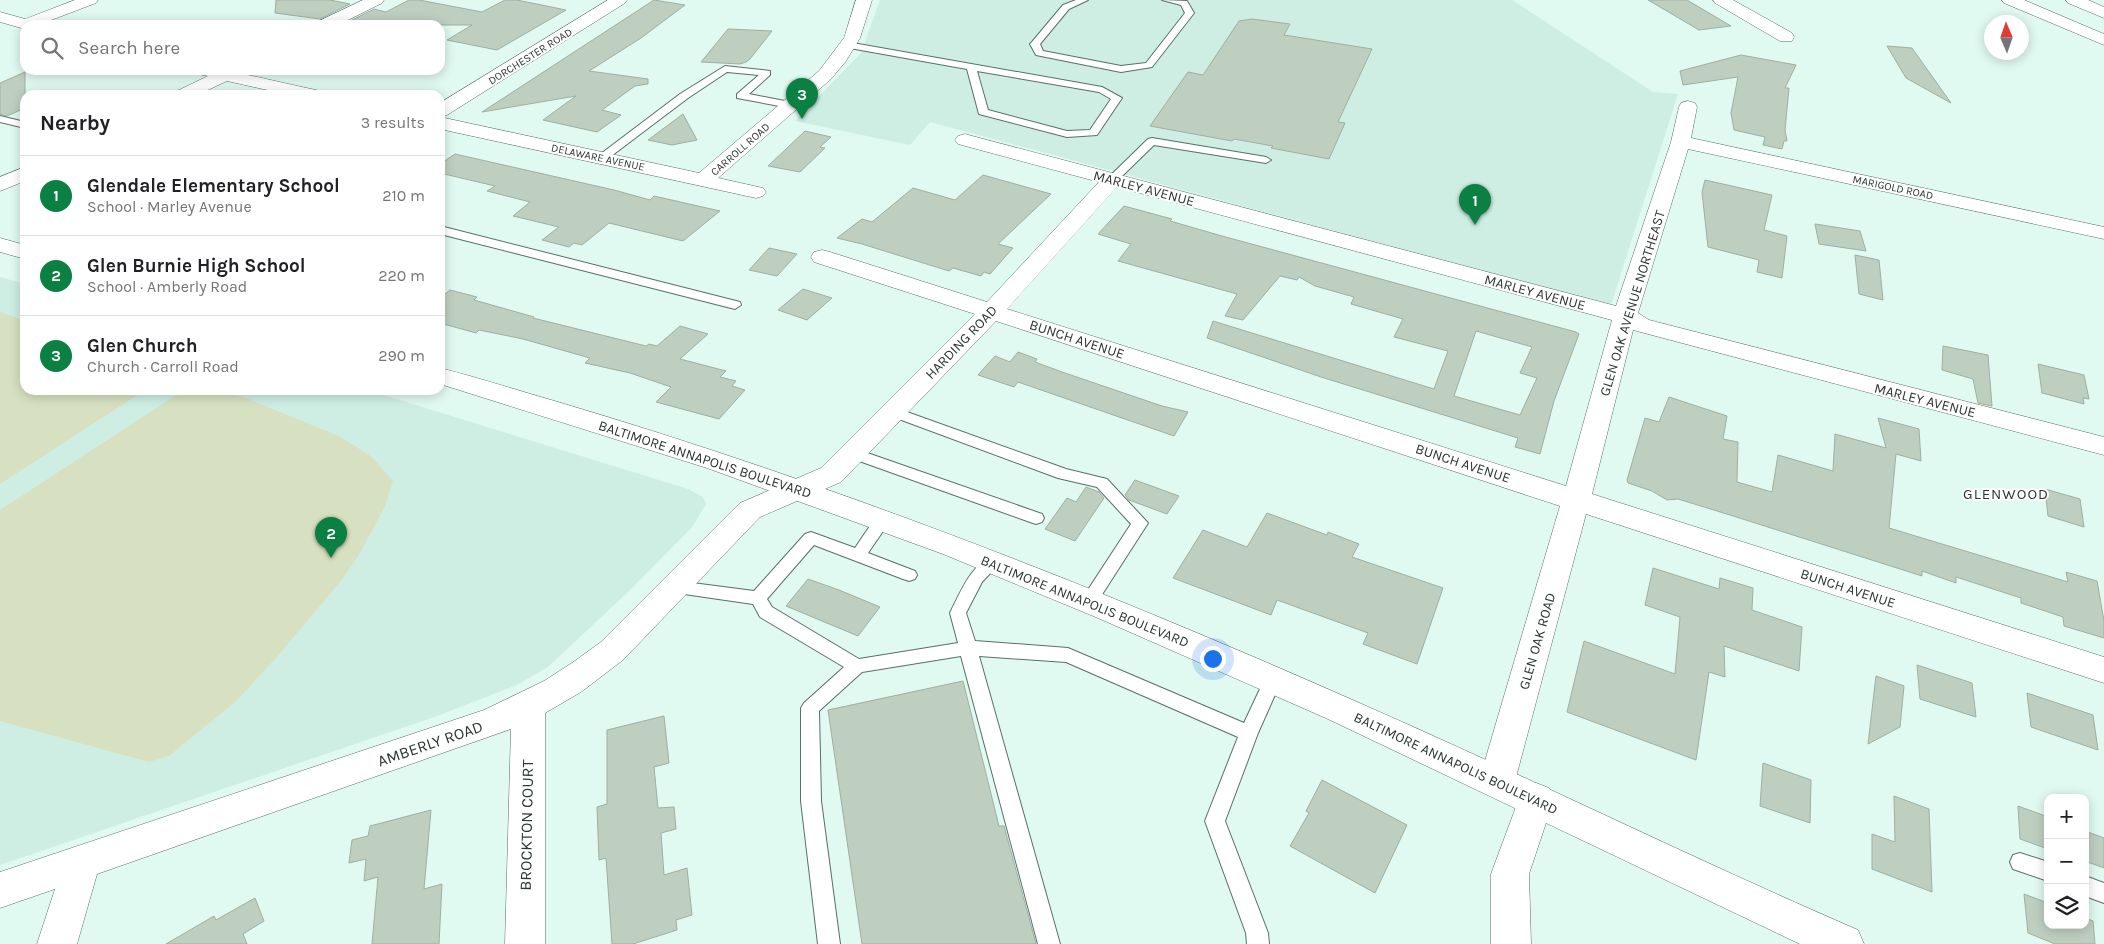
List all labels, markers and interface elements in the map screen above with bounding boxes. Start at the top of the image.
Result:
north arrow [1984,15,2029,60]
search box [20,20,445,75]
street label: DORCHESTER ROAD [486,25,575,88]
icon: search [38,34,66,62]
text: Search here [78,37,180,59]
pin: 3 [786,78,818,119]
text: Nearby [40,111,110,135]
text: 3 results [361,113,425,132]
street label: CARROLL ROAD [708,120,773,179]
street label: DELAWARE AVENUE [550,141,646,174]
street label: MARLEY AVENUE [1092,167,1196,210]
street label: MARIGOLD ROAD [1851,173,1934,202]
text: Glendale Elementary School [87,175,340,197]
pin: 1 [1459,184,1491,225]
text: 1 [53,186,59,205]
text: 210 m [382,186,425,205]
text: School · Marley Avenue [87,197,252,216]
street label: GLEN OAK AVENUE NORTHEAST [1596,208,1669,398]
text: Glen Burnie High School [87,255,306,277]
text: 2 [51,266,61,285]
text: 220 m [378,266,425,285]
street label: MARLEY AVENUE [1483,271,1587,314]
text: School · Amberly Road [87,277,247,296]
street label: HARDING ROAD [922,302,1001,383]
street label: BUNCH AVENUE [1027,316,1126,363]
text: Glen Church [87,335,198,357]
text: 3 [51,346,61,365]
text: 290 m [378,346,425,365]
text: Church · Carroll Road [87,357,239,376]
street label: MARLEY AVENUE [1872,380,1977,421]
street label: BALTIMORE ANNAPOLIS BOULEVARD [596,417,814,502]
street label: BUNCH AVENUE [1413,440,1512,487]
district label: GLENWOOD [1963,485,2049,503]
pin: 2 [315,517,347,558]
street label: BALTIMORE ANNAPOLIS BOULEVARD [978,552,1191,651]
street label: BUNCH AVENUE [1798,565,1897,612]
street label: GLEN OAK ROAD [1516,591,1559,692]
your location [1200,646,1226,672]
street label: BALTIMORE ANNAPOLIS BOULEVARD [1351,709,1560,818]
street label: AMBERLY ROAD [375,717,485,770]
street label: BROCKTON COURT [516,759,537,891]
map controls [2044,794,2089,929]
button: + [2044,794,2089,839]
button: − [2044,839,2089,884]
button: layers [2044,884,2089,929]

